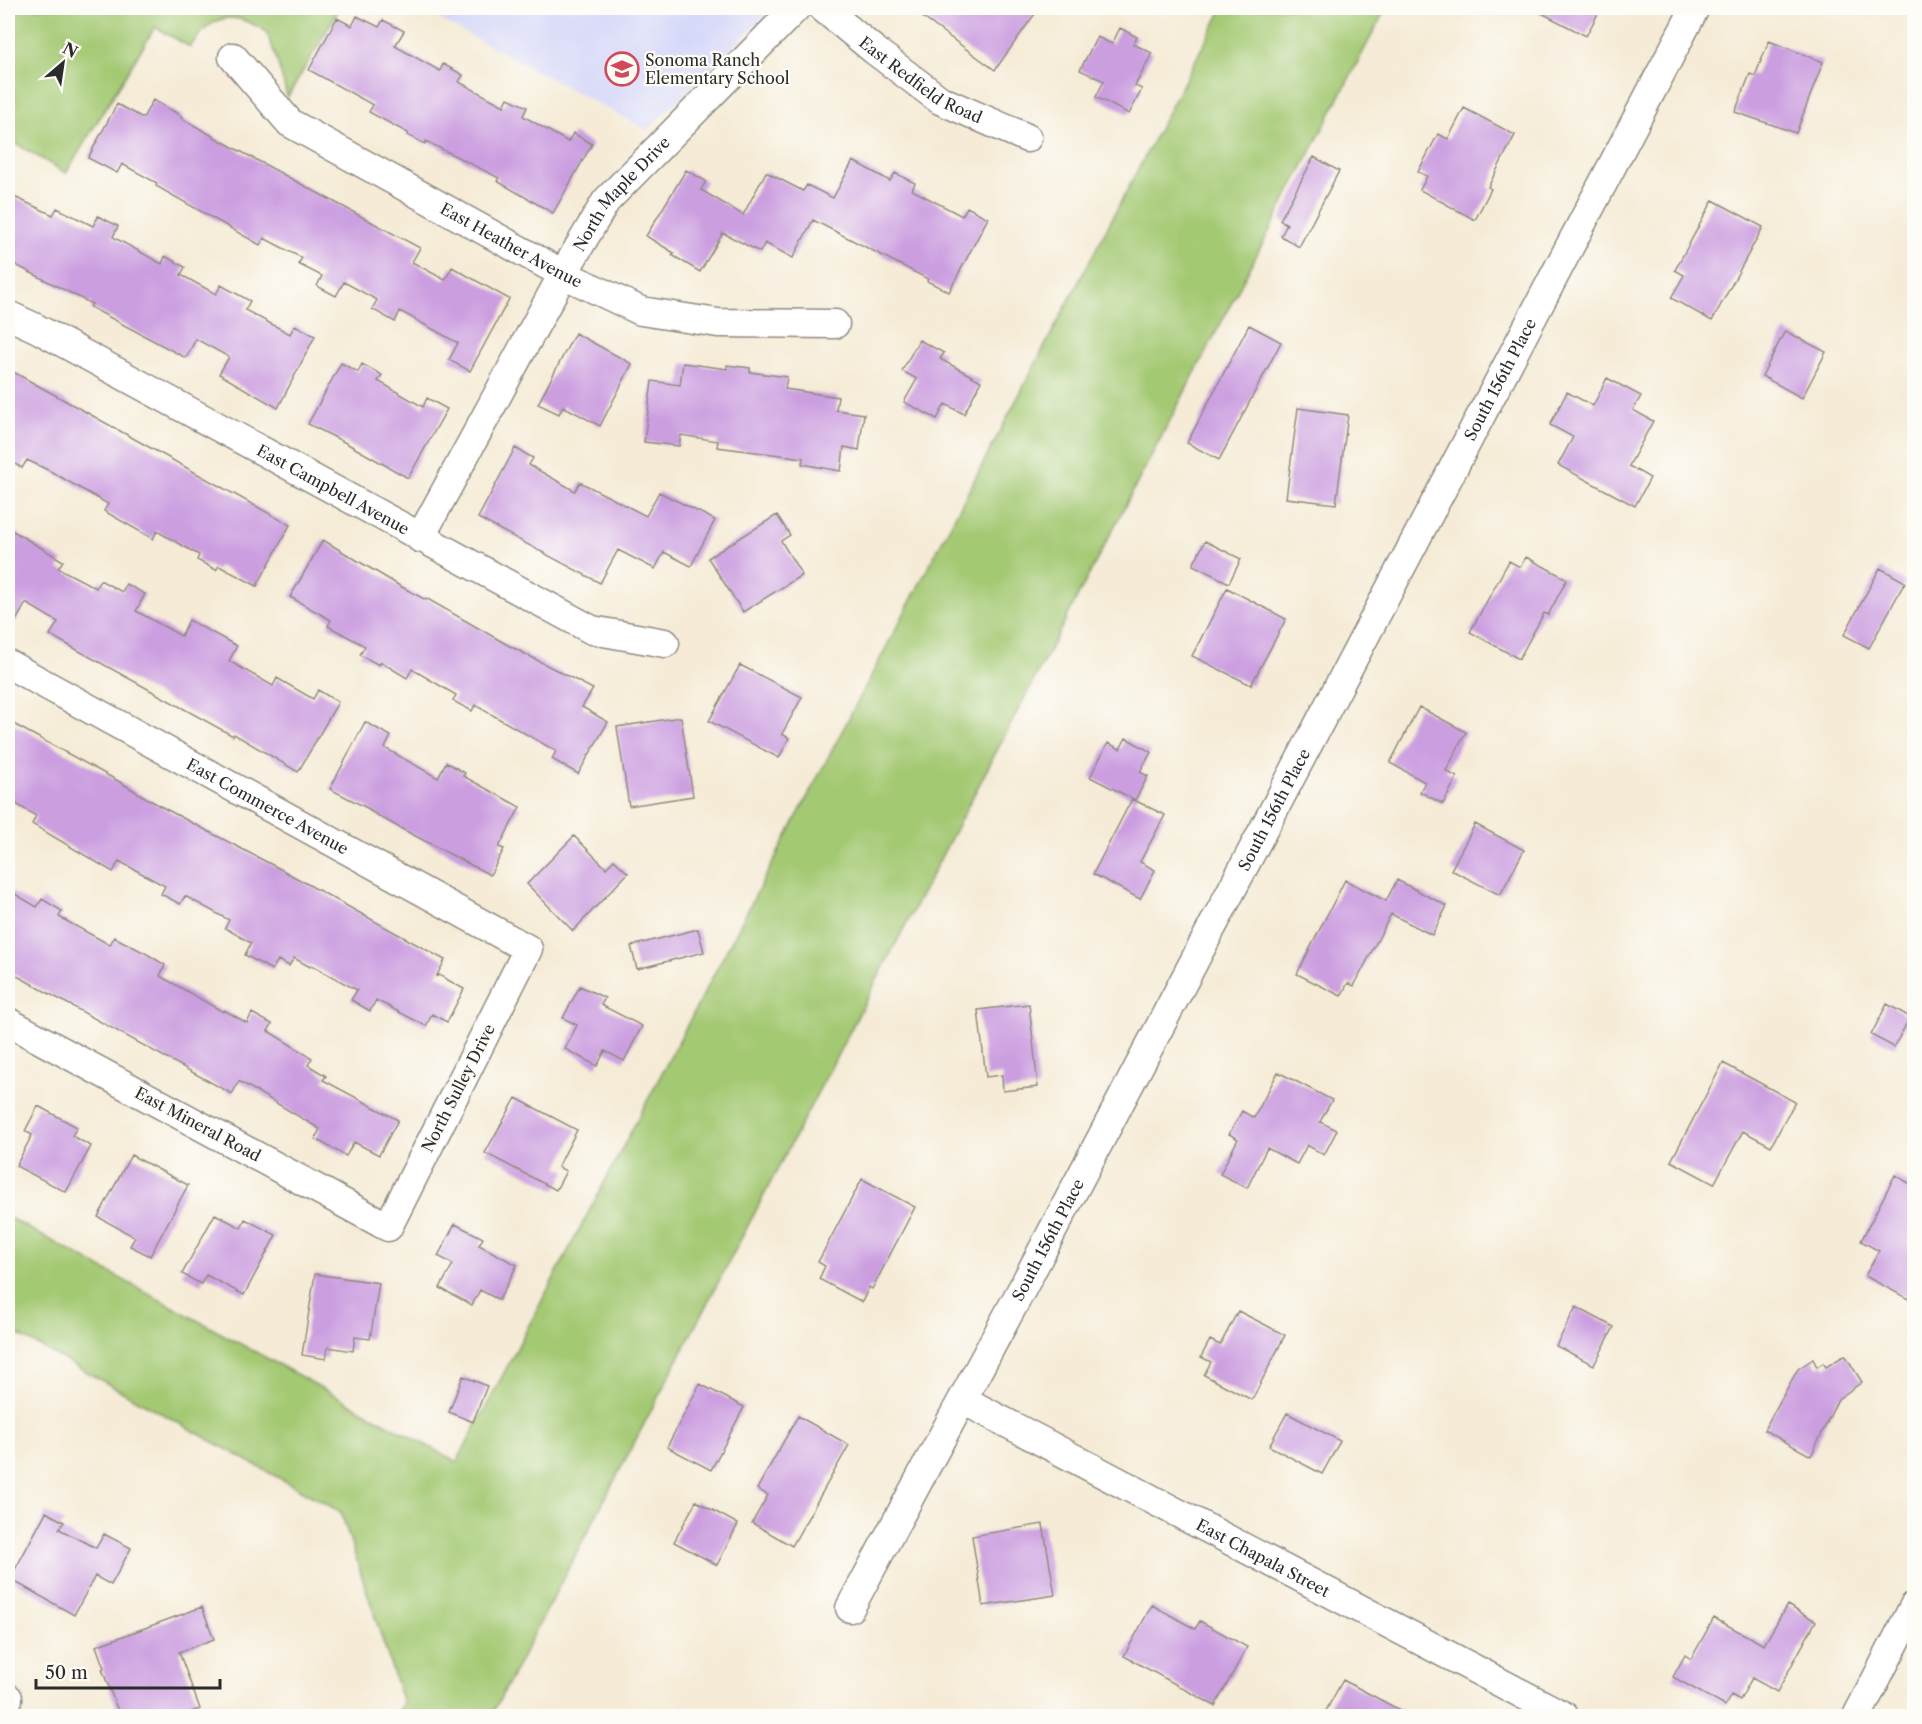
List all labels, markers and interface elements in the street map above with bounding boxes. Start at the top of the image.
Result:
street label: East Redfield Road [855,32,986,127]
north arrow [33,33,93,93]
text: N [59,38,81,62]
place label: Sonoma Ranch Elementary School [645,50,790,88]
school or university icon: Sonoma Ranch Elementary School [604,51,640,87]
street label: North Maple Drive [569,132,674,255]
street label: East Heather Avenue [437,198,586,292]
street label: South 156th Place [1460,315,1540,444]
street label: East Campbell Avenue [253,440,413,539]
street label: South 156th Place [1234,745,1314,874]
street label: East Commerce Avenue [183,754,352,859]
street label: North Sulley Drive [417,1021,499,1155]
street label: East Mineral Road [132,1082,265,1166]
street label: South 156th Place [1007,1175,1088,1304]
street label: East Chapala Street [1193,1514,1334,1601]
scale bar [36,1652,220,1690]
text: 50 m [45,1662,88,1684]

